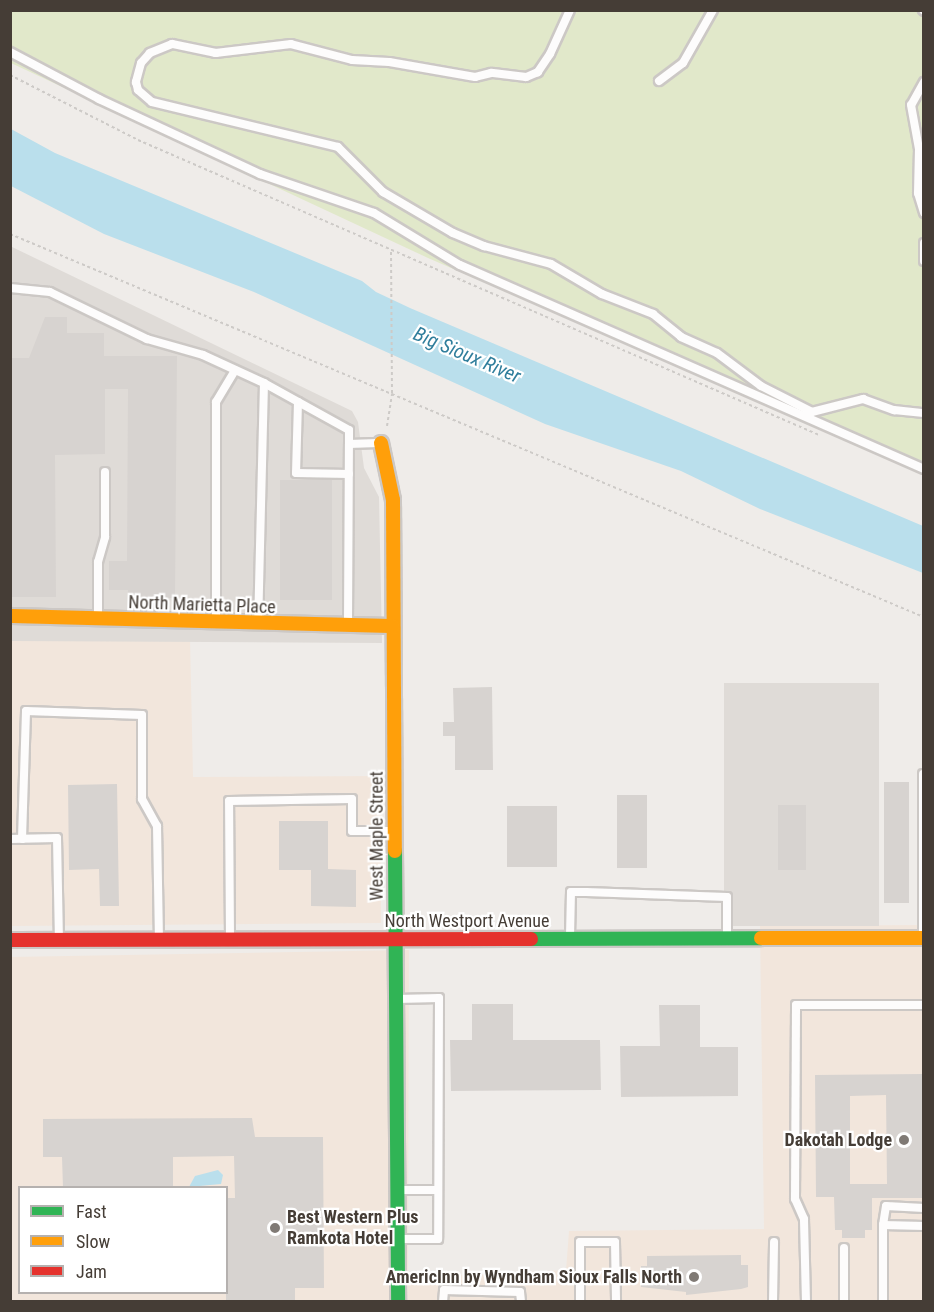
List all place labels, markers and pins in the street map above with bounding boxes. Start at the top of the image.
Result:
place label: Dakotah Lodge [785,1129,892,1151]
marker: Dakotah Lodge [897,1133,911,1147]
place label: Best Western Plus Ramkota Hotel [287,1207,418,1250]
marker: Best Western Plus Ramkota Hotel [268,1221,282,1235]
place label: AmericInn by Wyndham Sioux Falls North [386,1266,682,1288]
marker: AmericInn by Wyndham Sioux Falls North [687,1270,701,1284]

